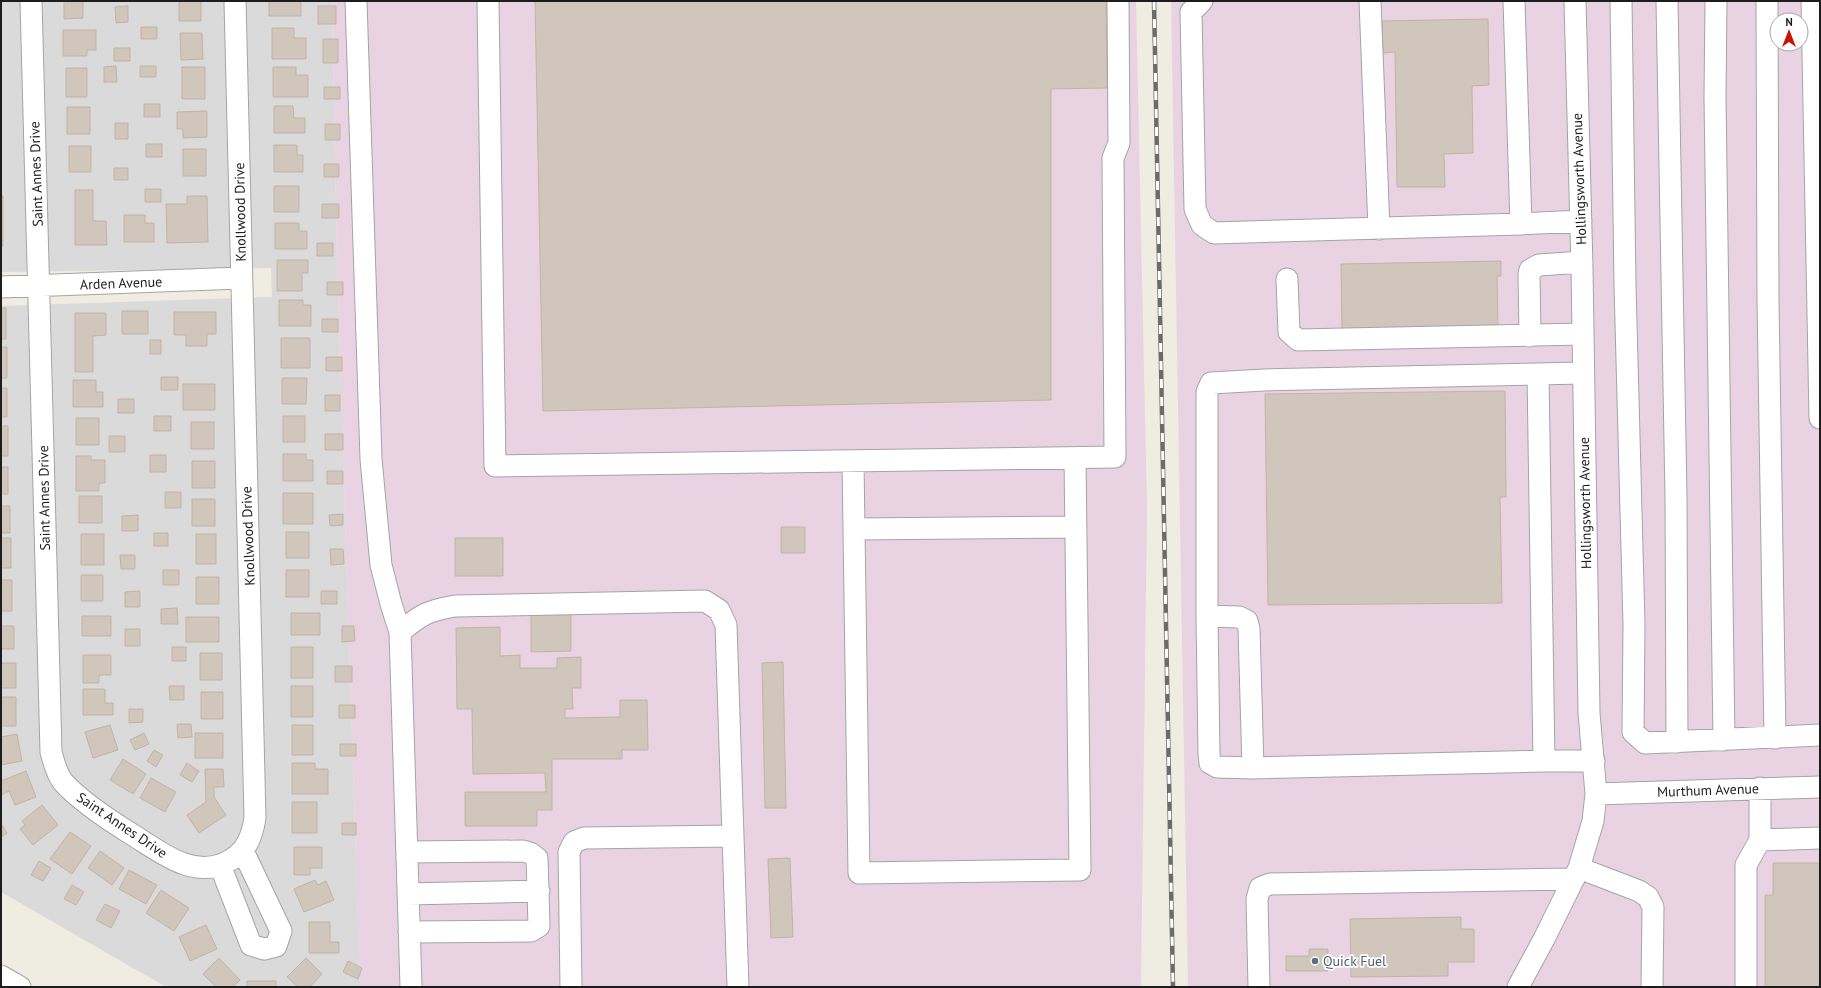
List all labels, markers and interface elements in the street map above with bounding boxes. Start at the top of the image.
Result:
north arrow [1769,12,1809,52]
text: N [1785,15,1793,29]
street label: Hollingsworth Avenue [1568,113,1590,245]
street label: Saint Annes Drive [25,121,47,227]
street label: Knollwood Drive [230,162,250,262]
street label: Arden Avenue [80,273,162,293]
street label: Hollingsworth Avenue [1575,437,1595,569]
street label: Saint Annes Drive [34,445,54,551]
street label: Knollwood Drive [237,486,259,586]
street label: Murthum Avenue [1657,779,1759,801]
street label: Saint Annes Drive [73,788,171,862]
place label: Quick Fuel [1323,952,1386,970]
marker: Quick Fuel [1310,956,1320,966]

